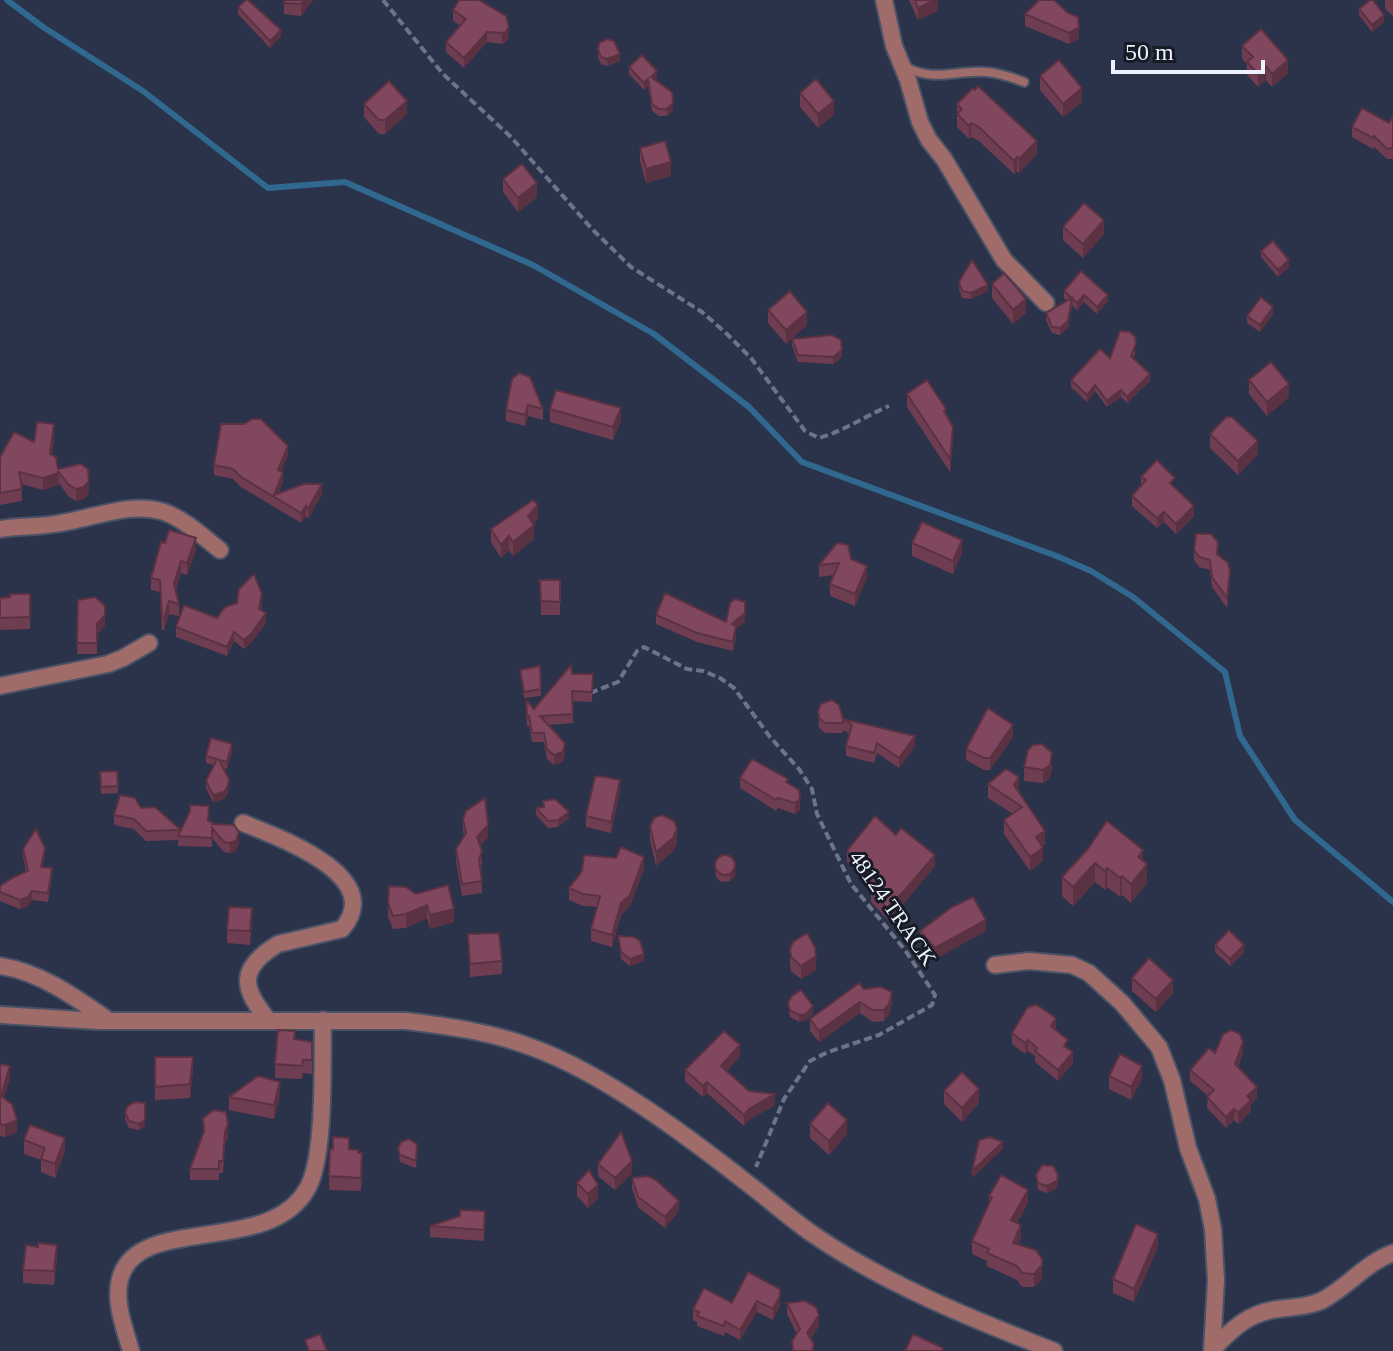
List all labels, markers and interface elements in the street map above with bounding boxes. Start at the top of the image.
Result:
scale bar [1113,24,1263,74]
text: 50 m [1125,39,1174,65]
street label: 48124 TRACK [844,846,942,970]

